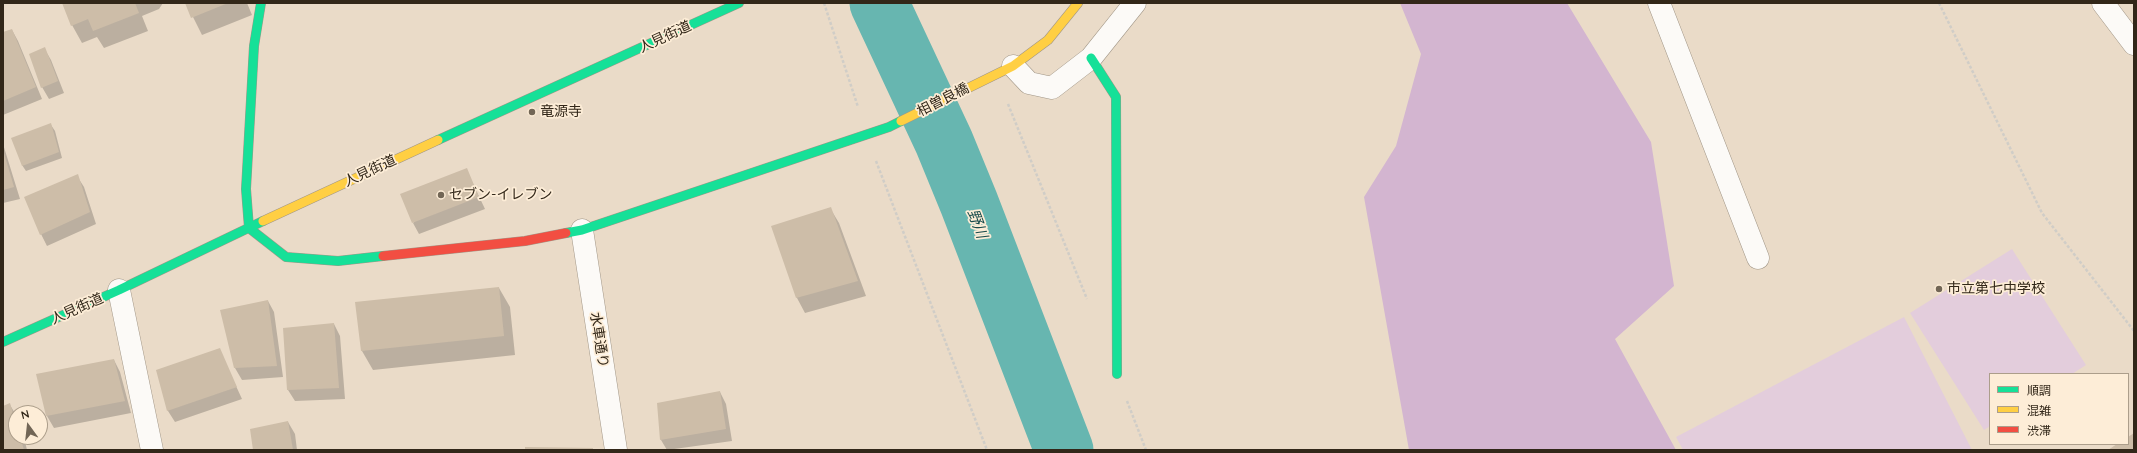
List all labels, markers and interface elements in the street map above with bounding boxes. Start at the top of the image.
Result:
street label: 人見街道 [636,18,694,56]
street label: 相曽良橋 [914,80,972,120]
place label: 竜源寺 [540,104,582,120]
marker: 竜源寺 [527,107,537,117]
street label: 人見街道 [341,152,399,190]
place label: セブン-イレブン [449,187,552,203]
marker: セブン-イレブン [436,190,446,200]
water label: 野川 [963,207,991,241]
place label: 市立第七中学校 [1947,281,2045,297]
marker: 市立第七中学校 [1934,284,1944,294]
street label: 人見街道 [48,290,106,328]
street label: 水車通り [586,311,612,369]
legend [1989,373,2129,445]
text: 順調 [2027,383,2051,398]
text: 混雑 [2027,403,2051,418]
north arrow [8,405,48,445]
text: N [19,407,31,422]
text: 渋滞 [2027,423,2051,438]

